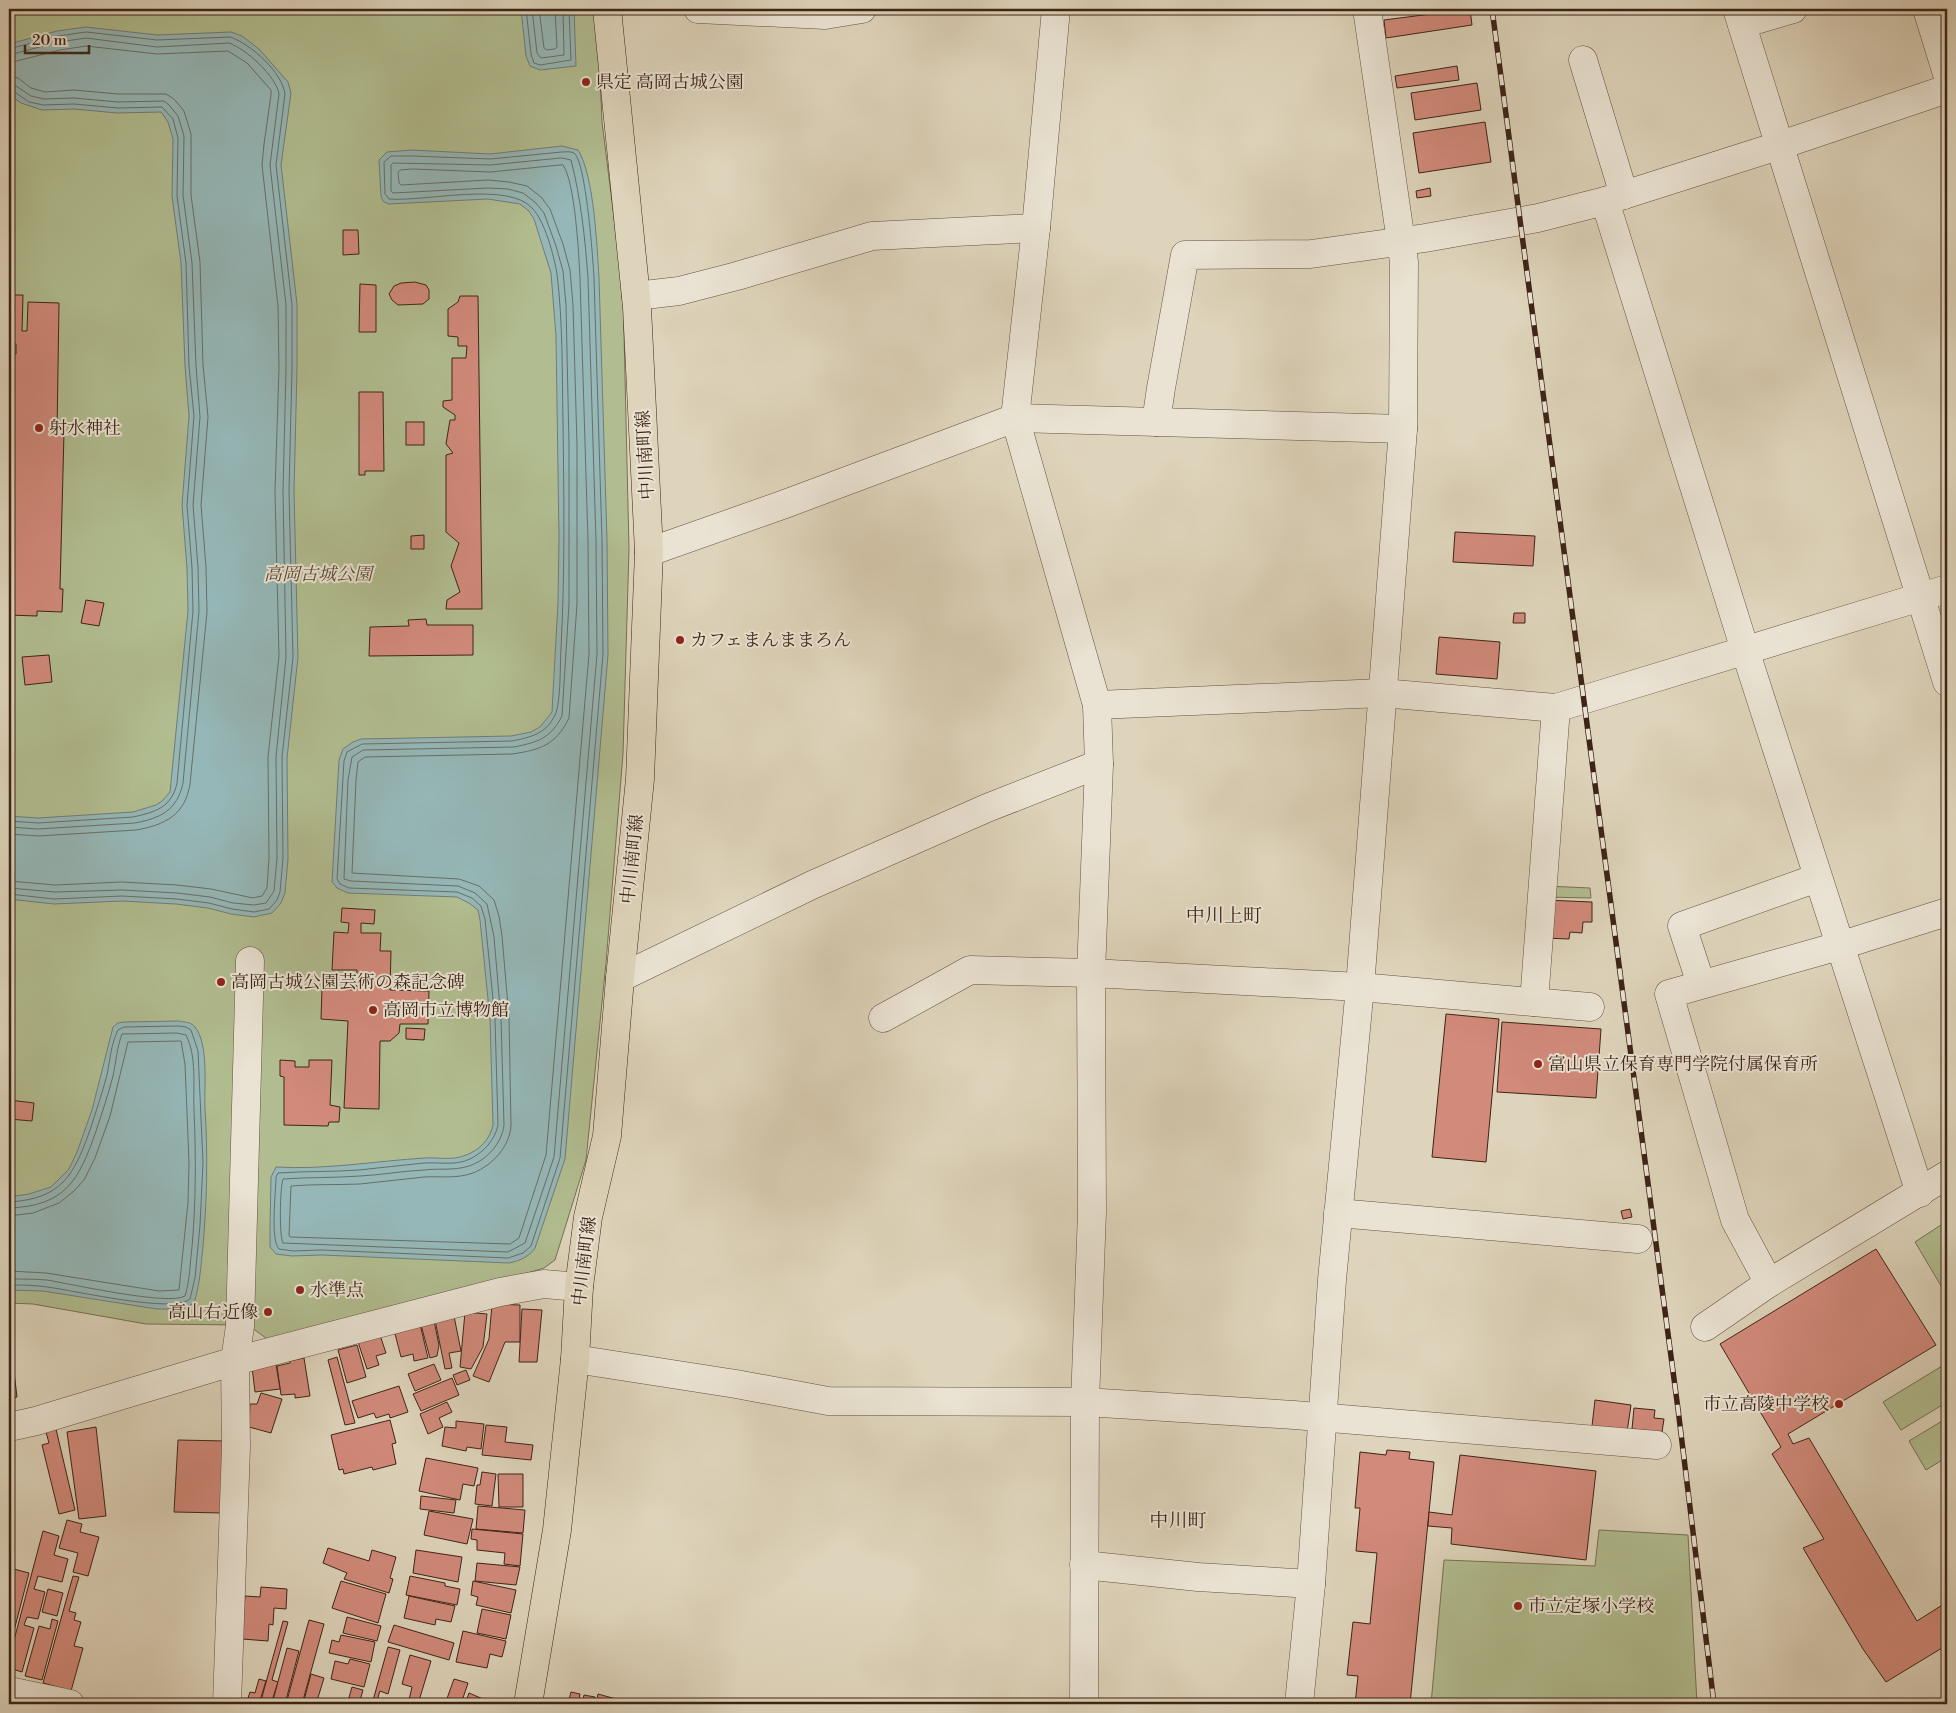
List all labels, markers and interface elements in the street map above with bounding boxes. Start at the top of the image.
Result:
scale bar [25,22,89,54]
text: 20 m [32,31,67,50]
place label: 県定 高岡古城公園 [596,71,744,94]
marker: 県定 高岡古城公園 [580,76,592,88]
street label: 中川南町線 [632,409,659,501]
place label: 射水神社 [49,417,121,440]
marker: 射水神社 [33,422,45,434]
park label: 高岡古城公園 [264,563,375,586]
place label: カフェまんままろん [690,629,851,652]
marker: カフェまんままろん [674,634,686,646]
street label: 中川南町線 [616,813,649,905]
district label: 中川上町 [1186,904,1262,928]
place label: 高岡古城公園芸術の森記念碑 [231,971,465,994]
marker: 高岡古城公園芸術の森記念碑 [215,976,227,988]
place label: 高岡市立博物館 [383,999,509,1022]
marker: 高岡市立博物館 [367,1004,379,1016]
place label: 富山県立保育専門学院付属保育所 [1548,1053,1818,1076]
marker: 富山県立保育専門学院付属保育所 [1532,1058,1544,1070]
street label: 中川南町線 [568,1215,601,1307]
place label: 水準点 [310,1279,364,1302]
marker: 水準点 [294,1284,306,1296]
place label: 高山右近像 [168,1301,258,1324]
marker: 高山右近像 [262,1306,274,1318]
place label: 市立高陵中学校 [1703,1393,1829,1416]
marker: 市立高陵中学校 [1833,1398,1845,1410]
district label: 中川町 [1149,1509,1207,1533]
place label: 市立定塚小学校 [1528,1595,1654,1618]
marker: 市立定塚小学校 [1512,1600,1524,1612]

